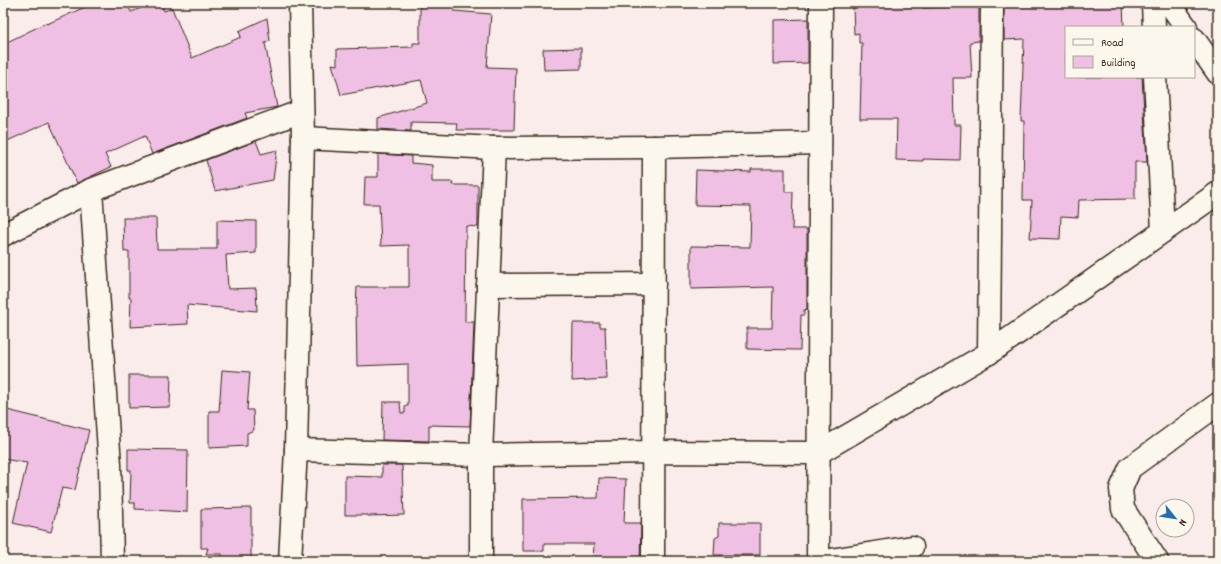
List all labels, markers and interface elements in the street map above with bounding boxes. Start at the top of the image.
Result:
legend [1065,26,1195,78]
text: Road [1101,35,1123,52]
text: Building [1101,55,1136,72]
north arrow [1155,498,1195,538]
text: N [1173,516,1190,529]

